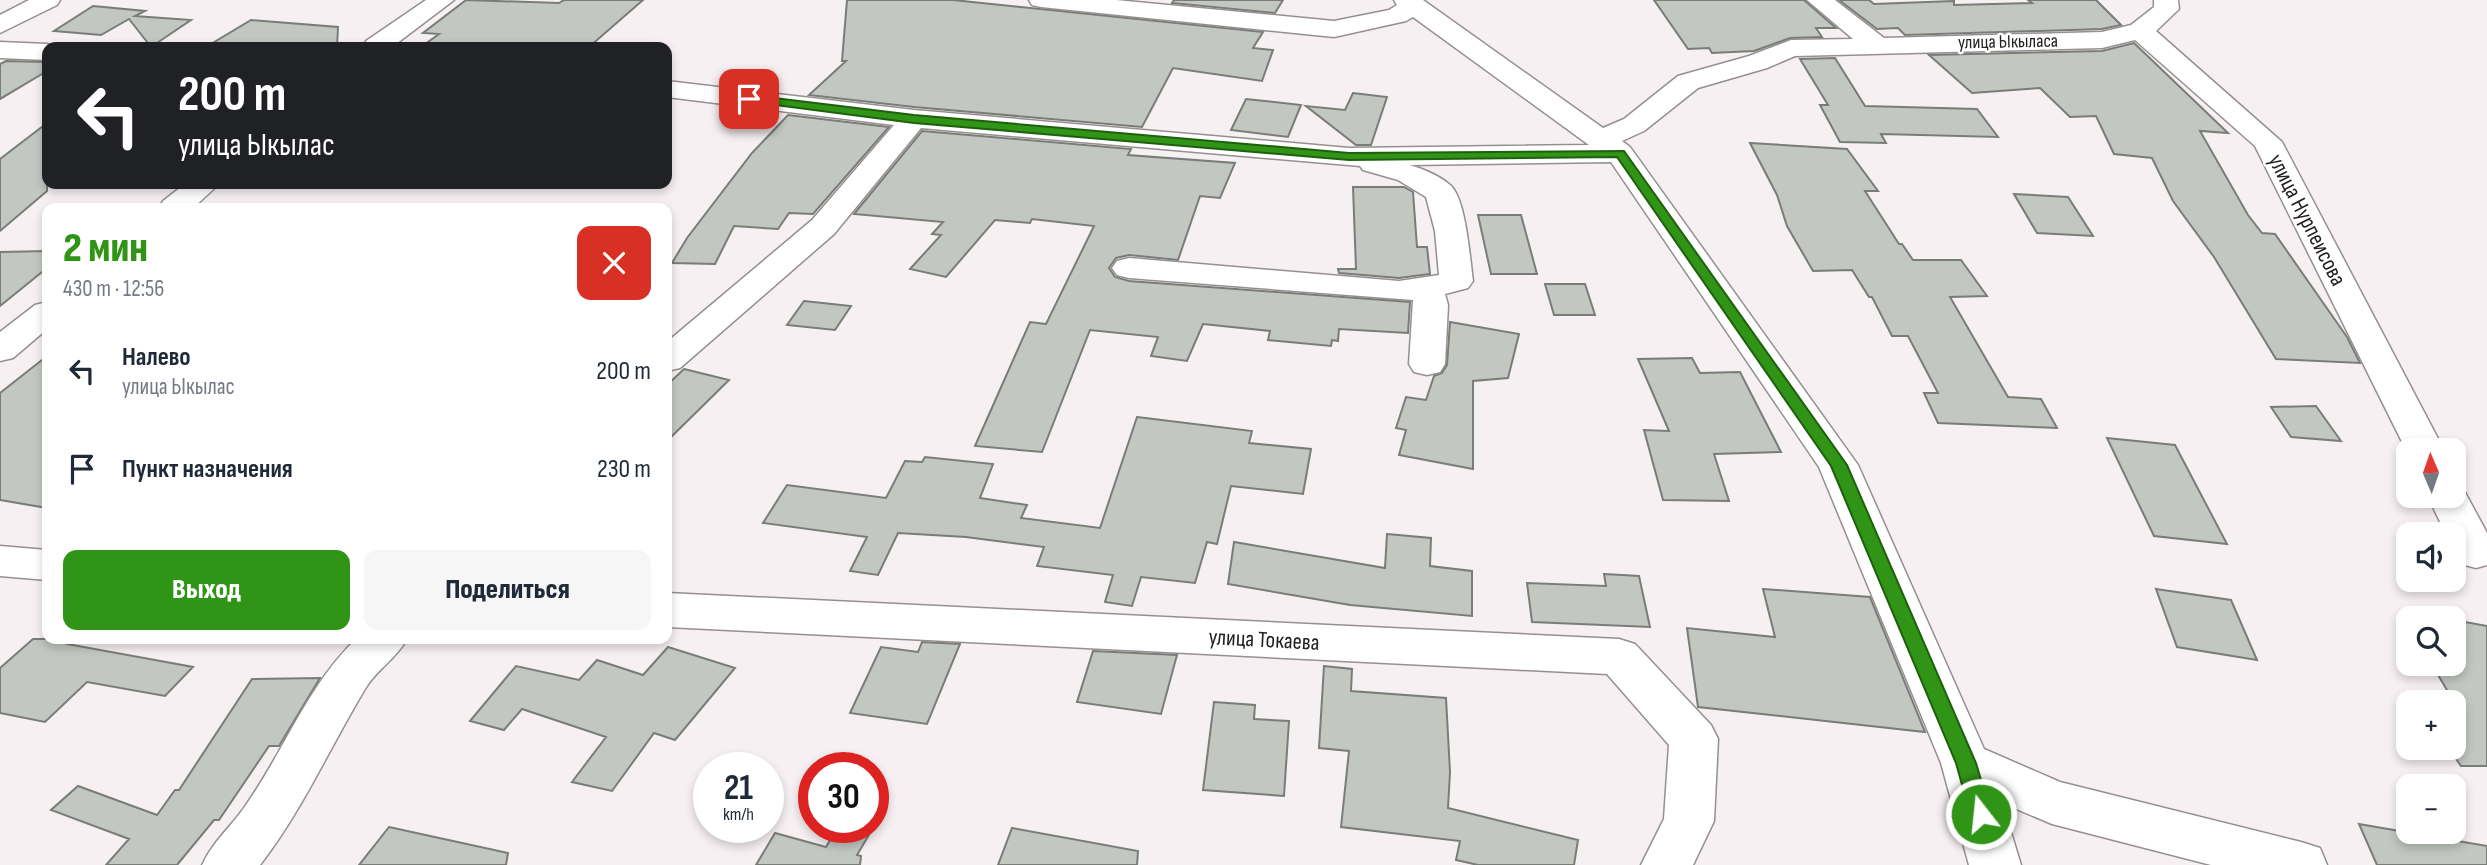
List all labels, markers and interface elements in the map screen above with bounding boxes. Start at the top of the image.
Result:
street label: улица Ыкыласа [1958,30,2058,54]
text: 200 m [178,66,286,125]
pin [719,69,779,129]
icon: left [63,70,154,161]
icon: arrive [730,80,768,118]
text: улица Ыкылас [178,126,335,165]
street label: улица Нурпеисова [2262,149,2352,291]
text: 2 мин [63,223,148,274]
button: close [577,226,651,300]
text: 430 m · 12:56 [63,275,164,303]
text: Налево [122,342,191,373]
icon: left [63,352,101,390]
text: 200 m [596,356,651,387]
text: улица Ыкылас [122,373,235,401]
north arrow [2396,438,2466,508]
map controls [2396,438,2466,844]
icon: arrive [63,450,101,488]
text: Пункт назначения [122,454,293,485]
text: 230 m [597,454,651,485]
button: sound [2396,522,2466,592]
button: Выход [63,550,350,630]
button: Поделиться [364,550,651,630]
button: search [2396,606,2466,676]
street label: улица Токаева [1208,623,1320,657]
button: + [2396,690,2466,760]
speed limit sign: 30 [798,752,889,843]
text: 21 [724,767,753,810]
button: − [2396,774,2466,844]
position arrow [1944,777,2018,851]
text: km/h [723,804,754,825]

